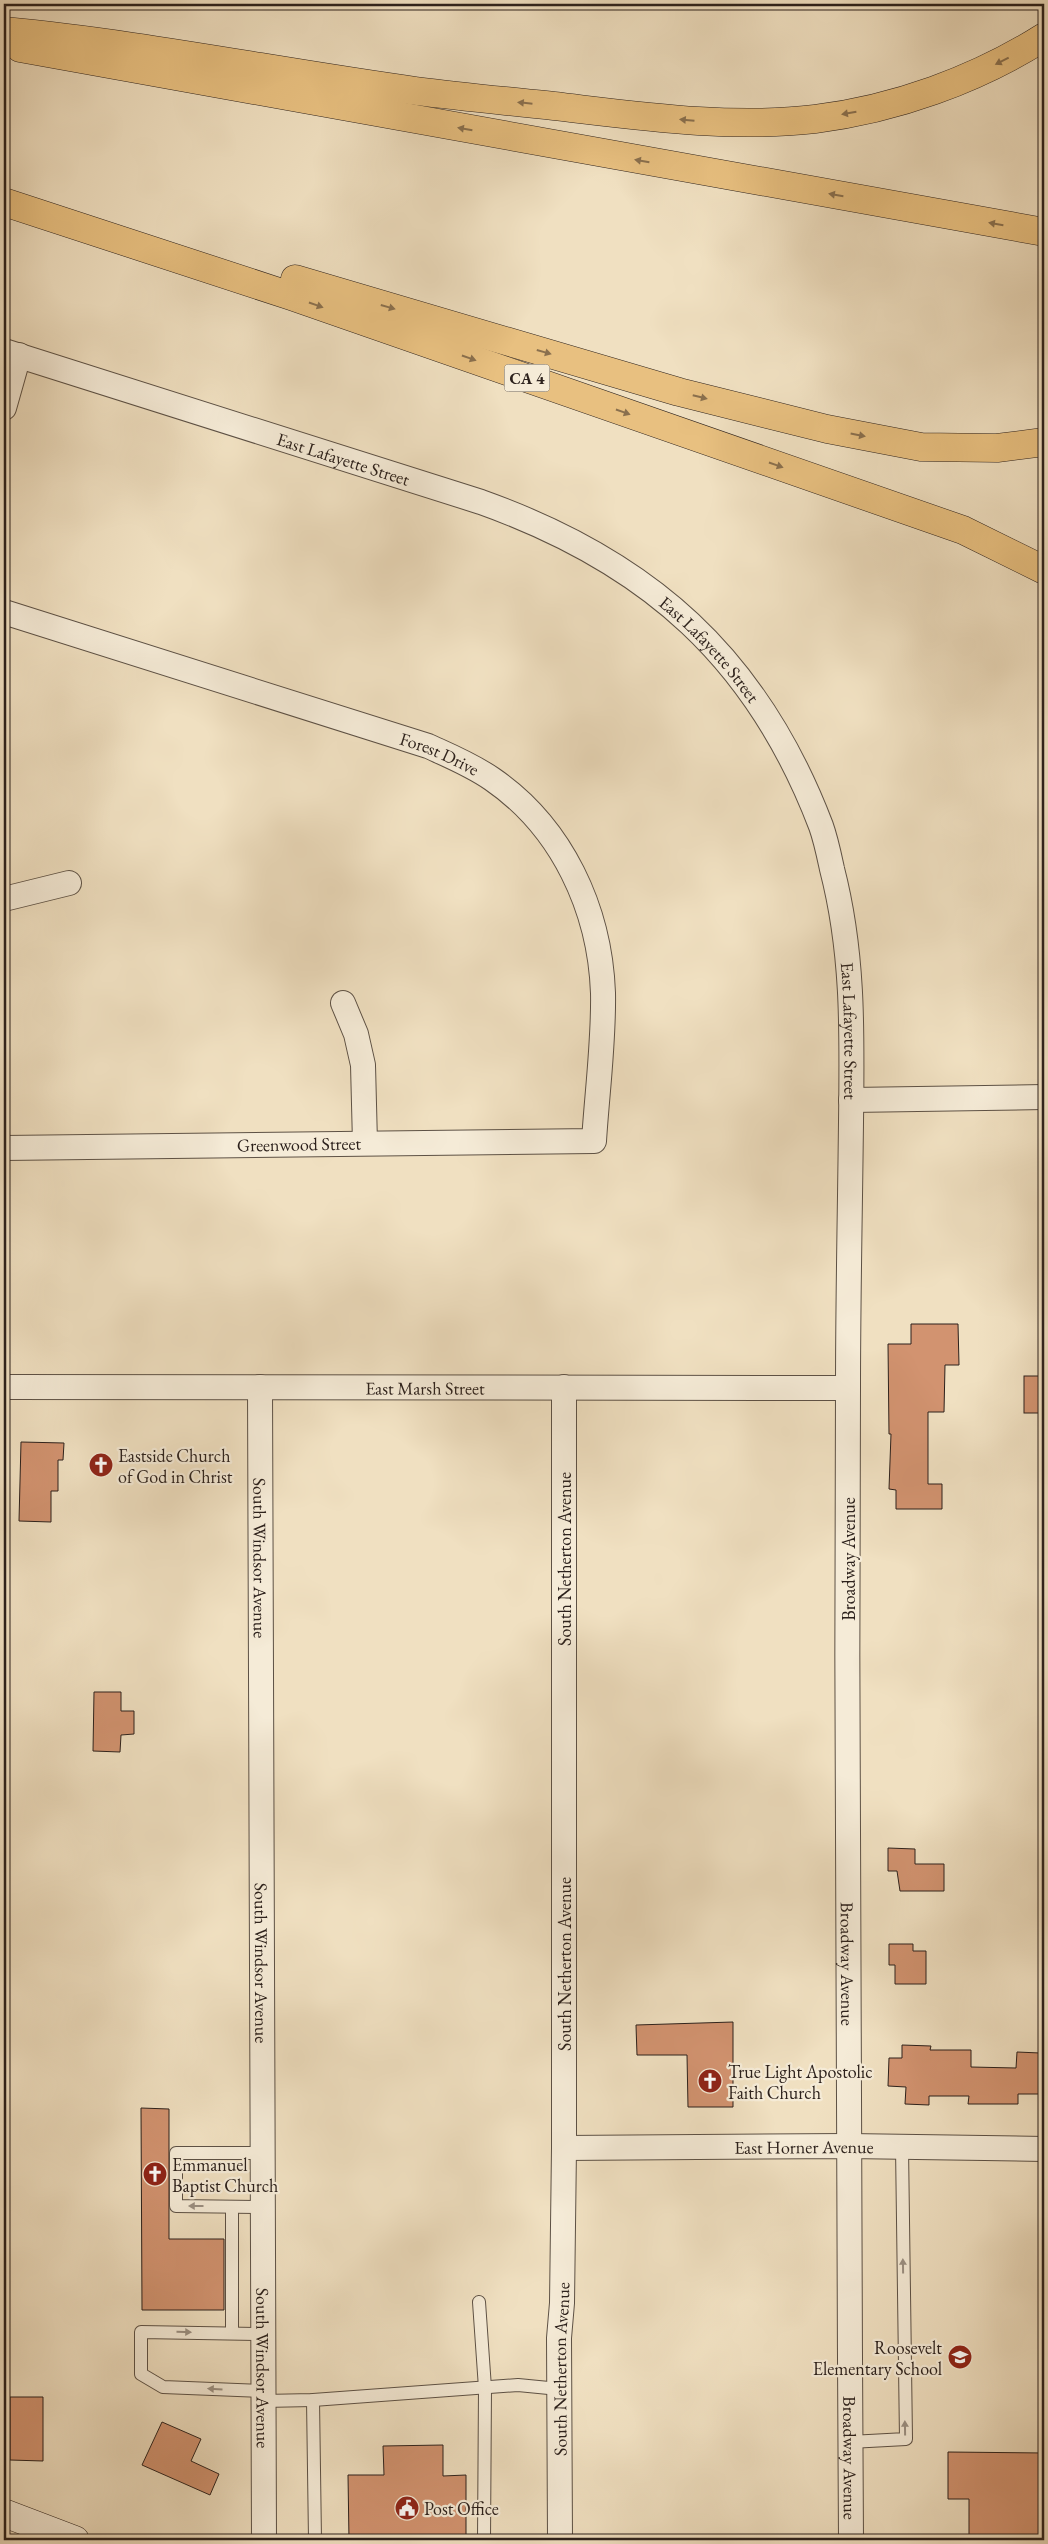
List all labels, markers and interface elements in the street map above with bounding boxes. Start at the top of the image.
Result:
one-way arrow [995,57,1009,65]
one-way arrow [517,99,533,107]
one-way arrow [840,110,856,118]
one-way arrow [679,116,695,124]
one-way arrow [456,125,472,133]
one-way arrow [633,156,649,164]
one-way arrow [828,191,844,199]
one-way arrow [988,219,1004,227]
one-way arrow [309,301,324,309]
one-way arrow [381,303,396,311]
one-way arrow [537,349,552,357]
one-way arrow [462,355,477,363]
road number: CA 4 [504,364,550,392]
one-way arrow [693,393,708,401]
one-way arrow [615,409,630,416]
street label: East Lafayette Street [274,427,413,490]
one-way arrow [851,432,867,440]
one-way arrow [769,461,784,469]
street label: East Lafayette Street [655,590,765,707]
street label: Forest Drive [397,726,484,780]
street label: East Lafayette Street [836,961,863,1100]
street label: Greenwood Street [237,1131,362,1157]
street label: East Marsh Street [365,1376,485,1399]
place label: Eastside Church of God in Christ [118,1444,233,1488]
church icon: Eastside Church of God in Christ [88,1452,114,1478]
street label: South Netherton Avenue [553,1472,576,1646]
street label: South Windsor Avenue [249,1478,272,1638]
street label: Broadway Avenue [837,1497,860,1621]
street label: South Netherton Avenue [553,1877,576,2051]
street label: South Windsor Avenue [250,1883,274,2043]
street label: Broadway Avenue [836,1902,860,2026]
place label: True Light Apostolic Faith Church [728,2060,873,2104]
church icon: True Light Apostolic Faith Church [697,2068,723,2094]
street label: East Horner Avenue [734,2134,874,2158]
place label: Emmanuel Baptist Church [172,2153,278,2197]
church icon: Emmanuel Baptist Church [142,2161,168,2187]
one-way arrow [188,2202,204,2210]
one-way arrow [899,2258,907,2274]
street label: South Netherton Avenue [547,2282,574,2456]
street label: South Windsor Avenue [252,2288,275,2448]
one-way arrow [177,2328,193,2336]
place label: Roosevelt Elementary School [813,2336,942,2380]
school or university icon: Roosevelt Elementary School [947,2344,973,2370]
one-way arrow [207,2385,223,2393]
street label: Broadway Avenue [839,2396,862,2520]
one-way arrow [901,2420,909,2436]
public building icon: Post Office [394,2495,420,2521]
place label: Post Office [424,2497,499,2520]

